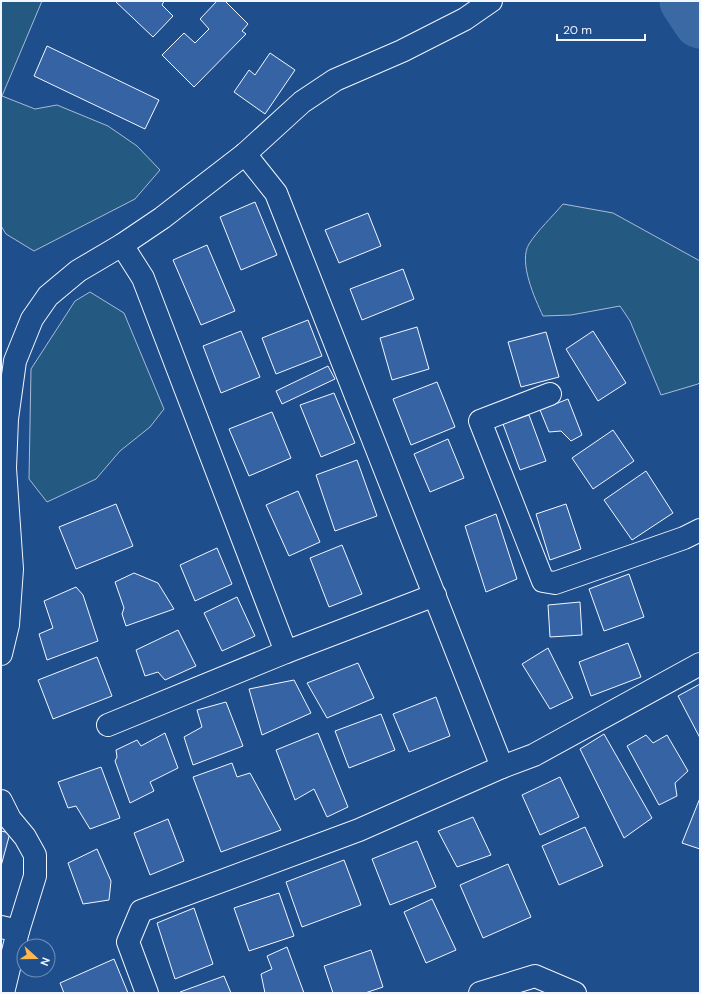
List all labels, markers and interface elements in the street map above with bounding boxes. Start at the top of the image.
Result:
scale bar [557,16,645,42]
text: 20 m [563,22,592,38]
north arrow [16,938,56,978]
text: N [37,955,53,968]

